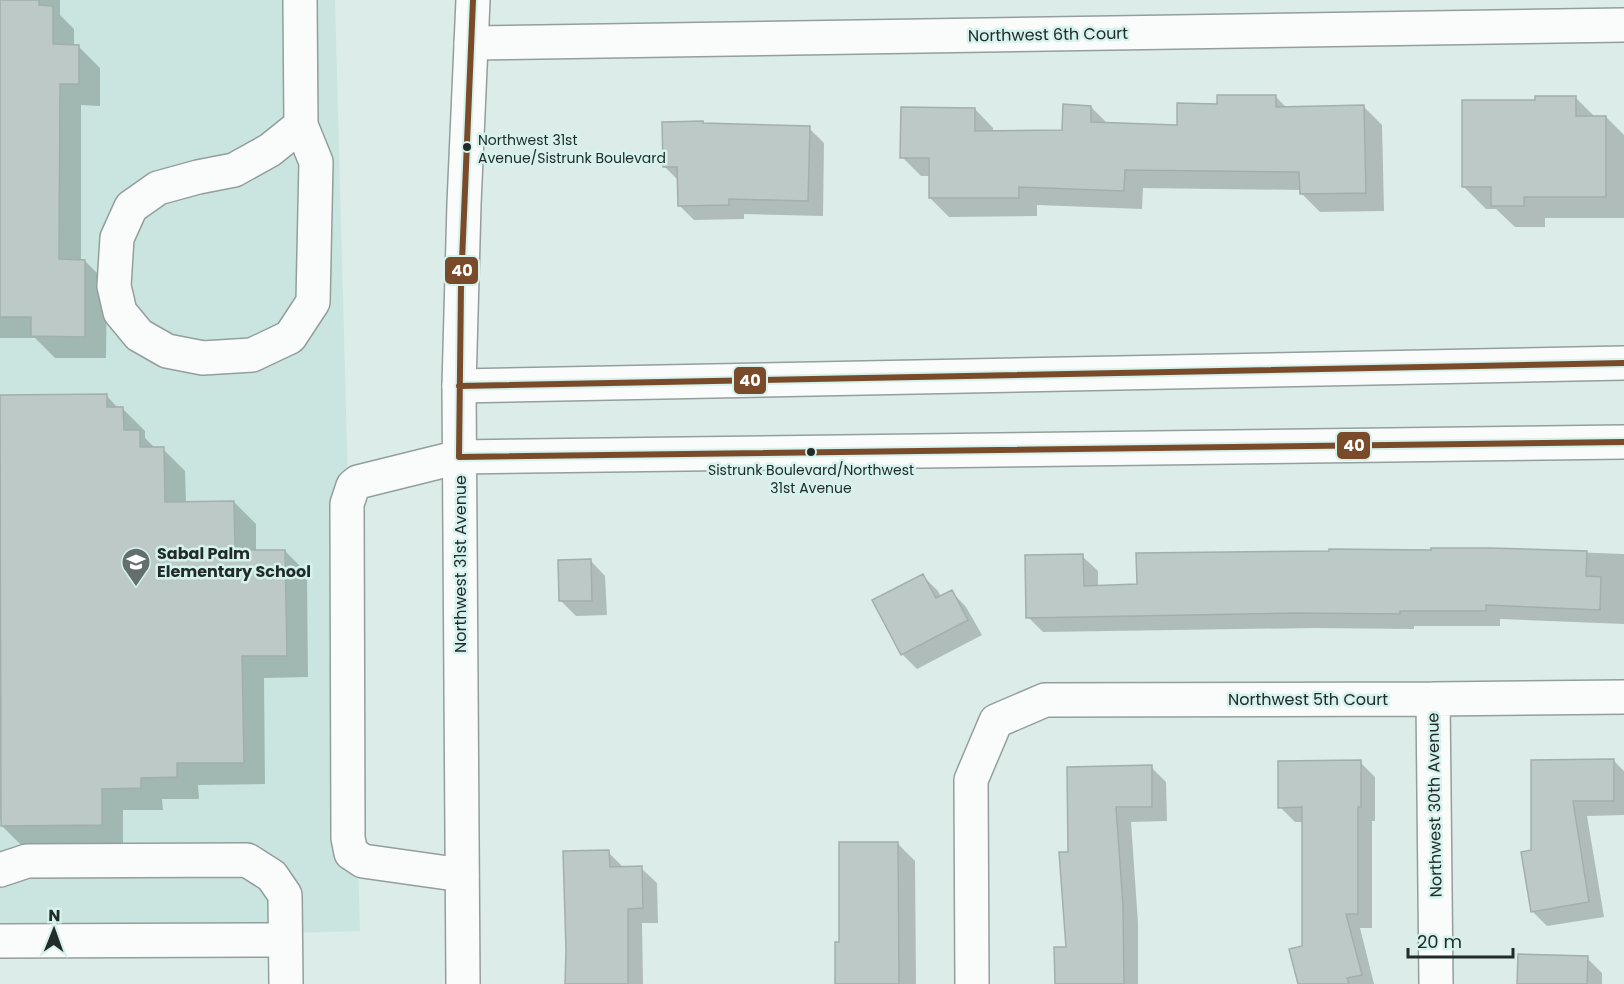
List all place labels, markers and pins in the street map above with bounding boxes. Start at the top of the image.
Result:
place label: Northwest 31st Avenue/Sistrunk Boulevard [478,130,666,168]
marker: Northwest 31st Avenue/Sistrunk Boulevard [461,141,473,153]
marker: Sistrunk Boulevard/Northwest 31st Avenue [805,446,817,458]
place label: Sistrunk Boulevard/Northwest 31st Avenue [708,460,914,498]
place label: Sabal Palm Elementary School [157,542,311,583]
school or university icon: Sabal Palm Elementary School [120,546,152,588]

